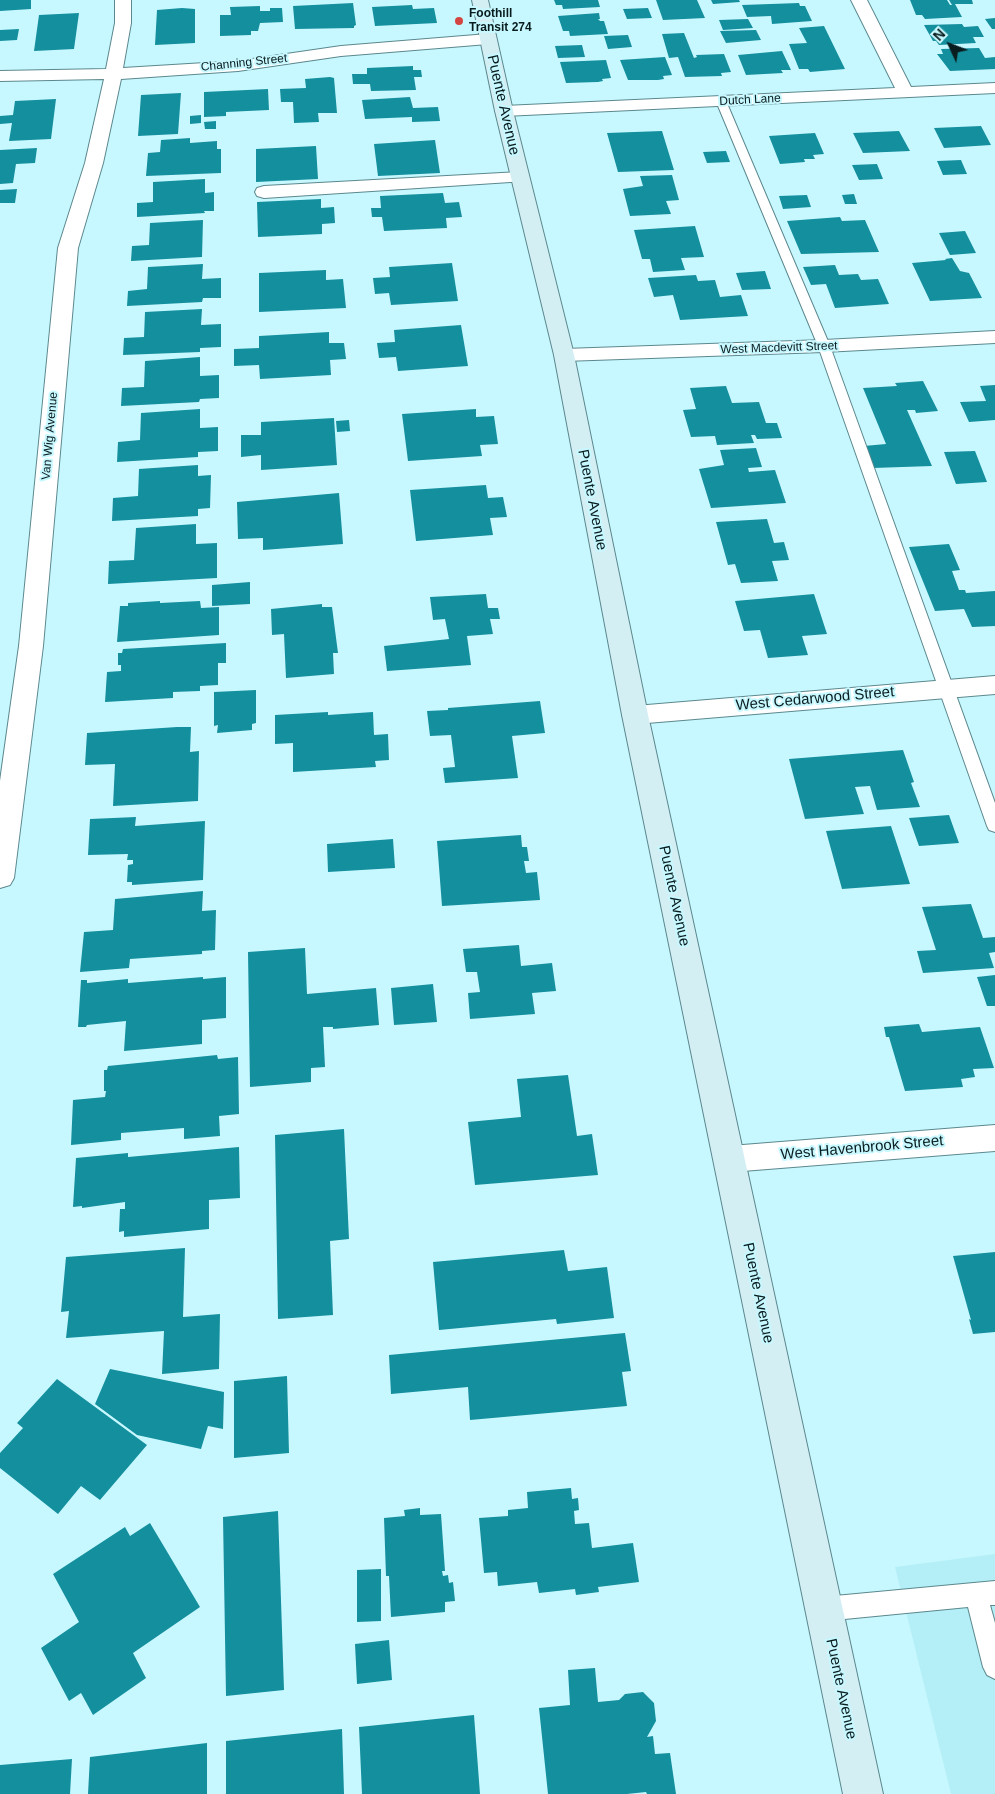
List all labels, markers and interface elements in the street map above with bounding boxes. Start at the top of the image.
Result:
place label: Foothill Transit 274 [469,7,532,35]
marker: Foothill Transit 274 [453,15,465,27]
north arrow [925,20,975,70]
text: N [930,26,948,44]
street label: Channing Street [200,51,288,75]
street label: Puente Avenue [483,53,523,157]
street label: Dutch Lane [719,91,781,109]
street label: West Macdevitt Street [720,339,838,357]
street label: Van Wig Avenue [39,391,61,481]
street label: Puente Avenue [573,448,611,552]
street label: West Cedarwood Street [735,683,895,715]
street label: Puente Avenue [655,844,693,948]
street label: West Havenbrook Street [780,1132,944,1164]
street label: Puente Avenue [739,1241,777,1345]
street label: Puente Avenue [822,1637,860,1741]

